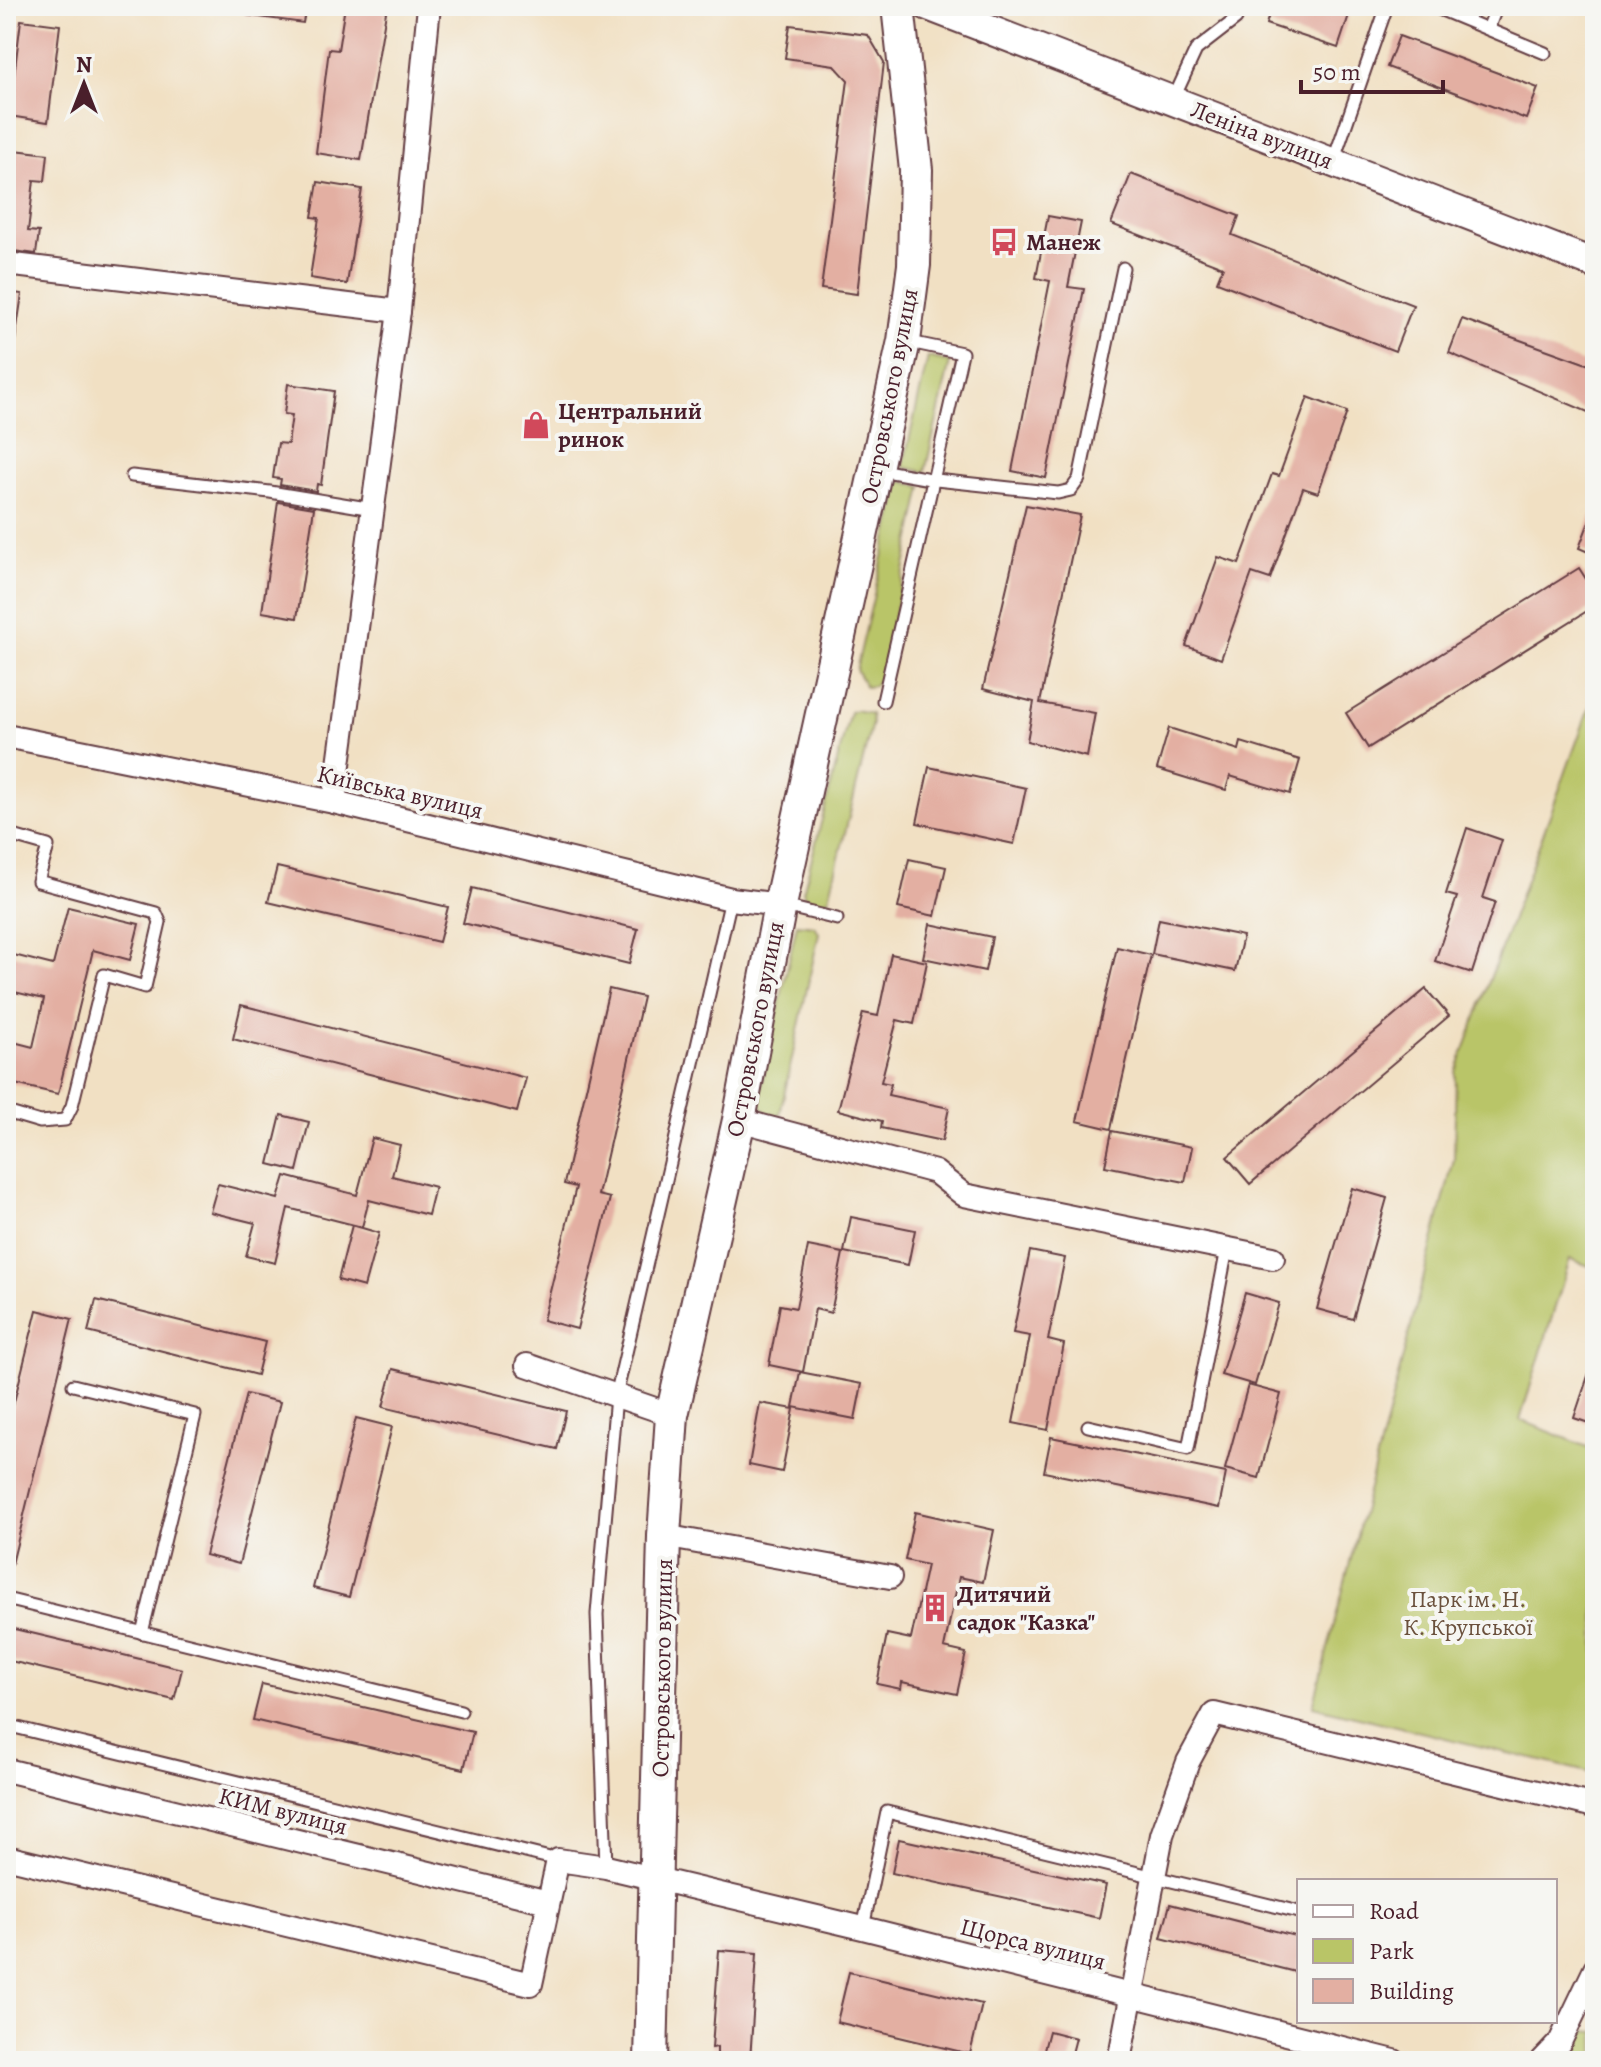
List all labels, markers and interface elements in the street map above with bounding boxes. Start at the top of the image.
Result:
north arrow [44,44,124,124]
scale bar [1301,44,1443,94]
text: N [76,50,92,80]
text: 50 m [1313,56,1361,88]
street label: Леніна вулиця [1186,93,1338,177]
place label: Манеж [1026,226,1101,258]
bus stop icon: Манеж [989,227,1019,257]
street label: Островського вулиця [852,285,926,507]
place label: Центральний ринок [558,395,702,455]
shop icon: Центральний ринок [521,410,551,440]
street label: Київська вулиця [314,757,486,827]
street label: Островського вулиця [718,918,792,1140]
street label: Островського вулиця [644,1558,680,1778]
place label: Дитячий садок "Казка" [957,1578,1095,1638]
park label: Парк ім. Н. К. Крупської [1403,1583,1533,1643]
building icon: Дитячий садок "Казка" [920,1593,950,1623]
street label: КИМ вулиця [215,1780,351,1842]
legend [1297,1879,1557,2023]
text: Road [1369,1895,1419,1927]
street label: Щорса вулиця [957,1910,1109,1978]
text: Park [1369,1935,1414,1967]
text: Building [1369,1975,1454,2007]

